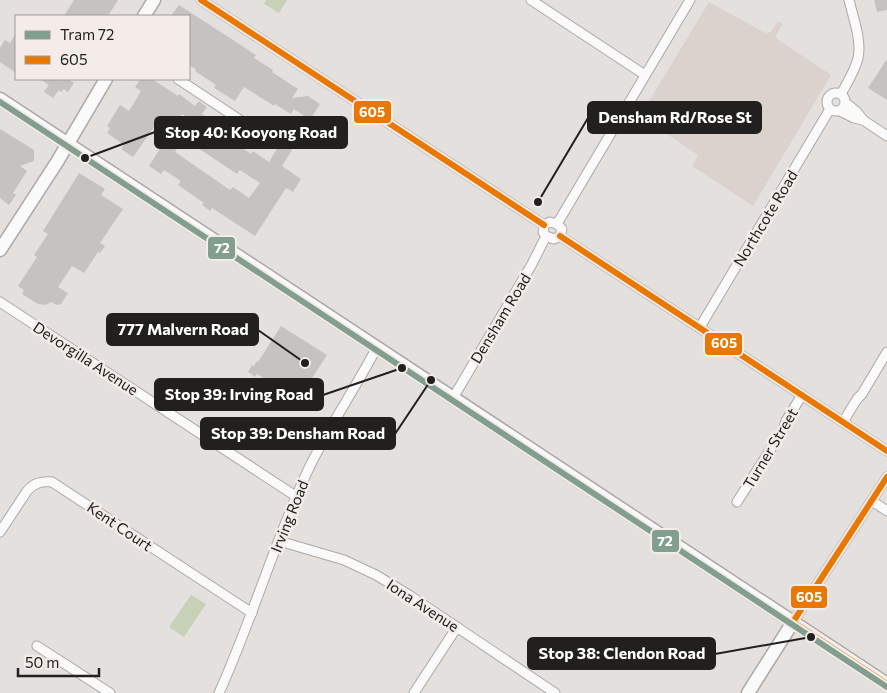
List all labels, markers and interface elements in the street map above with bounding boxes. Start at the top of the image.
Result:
legend [15,15,190,80]
text: Tram 72 [60,25,114,43]
text: 605 [60,50,88,68]
line badge: 605 [353,100,392,124]
callout: Densham Rd/Rose St [588,102,761,133]
text: 605 [359,103,385,120]
text: Densham Rd/Rose St [598,107,752,126]
callout: Stop 40: Kooyong Road [155,117,347,148]
text: Stop 40: Kooyong Road [165,122,337,141]
street label: Northcote Road [729,167,801,269]
line badge: 72 [207,236,236,260]
text: 72 [214,239,230,256]
street label: Densham Road [466,270,534,366]
callout: 777 Malvern Road [107,314,258,345]
street label: Devorgilla Avenue [30,317,142,399]
text: 777 Malvern Road [118,319,249,338]
line badge: 605 [704,332,743,356]
text: 605 [711,334,737,351]
callout: Stop 39: Irving Road [155,379,323,410]
text: Stop 39: Irving Road [165,384,313,403]
street label: Turner Street [739,405,801,491]
callout: Stop 39: Densham Road [201,418,395,449]
text: Stop 39: Densham Road [211,423,385,442]
street label: Irving Road [266,477,312,555]
street label: Kent Court [84,498,156,554]
line badge: 72 [651,529,680,553]
text: 72 [657,532,673,549]
street label: Iona Avenue [384,575,463,635]
line badge: 605 [790,585,828,609]
text: 605 [796,588,822,605]
callout: Stop 38: Clendon Road [528,638,715,669]
text: Stop 38: Clendon Road [539,643,705,662]
scale bar [18,646,99,678]
text: 50 m [25,653,59,671]

